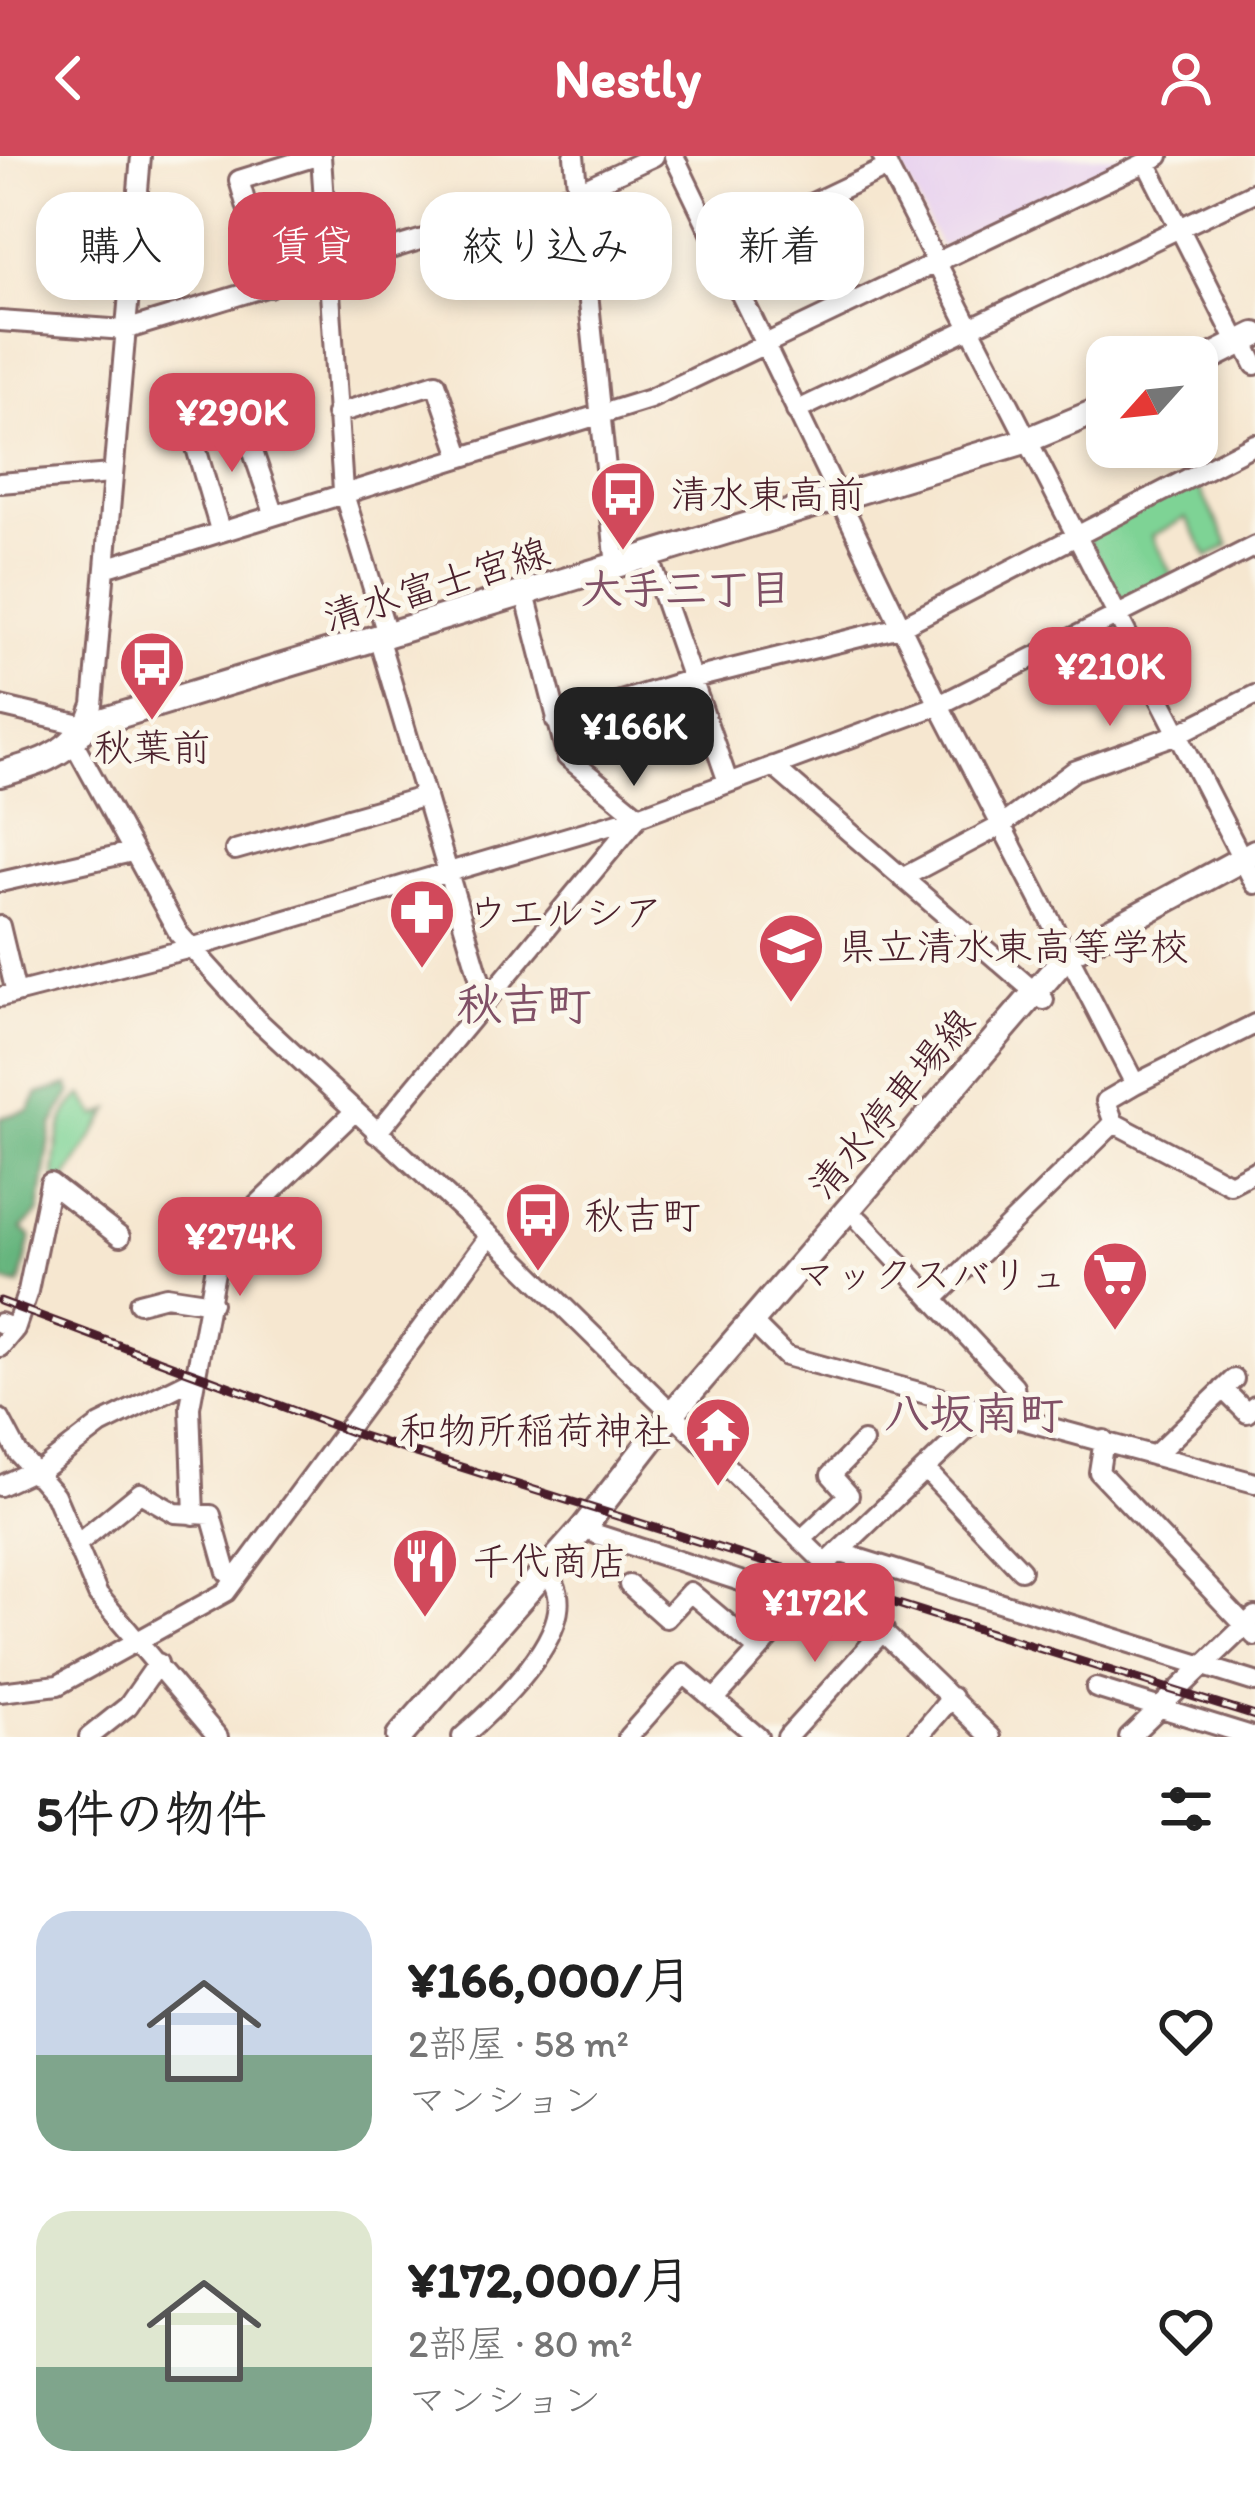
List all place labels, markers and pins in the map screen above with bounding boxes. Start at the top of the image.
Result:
pin: ¥290K [148,373,316,475]
bus stop icon: 清水東高前 [588,459,658,553]
place label: 清水東高前 [670,471,865,518]
pin: ¥210K [1026,627,1194,729]
bus stop icon: 秋葉前 [117,629,187,723]
pin: ¥166K [550,687,718,789]
place label: 秋葉前 [93,724,211,771]
pharmacy icon: ウエルシア [387,877,457,971]
place label: ウエルシア [468,889,663,936]
school or university icon: 県立清水東高等学校 [756,911,826,1005]
place label: 県立清水東高等学校 [838,923,1189,970]
bus stop icon: 秋吉町 [503,1180,573,1274]
place label: 秋吉町 [584,1192,701,1239]
pin: ¥274K [156,1197,324,1299]
supermarket icon: マックスバリュ [1080,1239,1150,1333]
place label: マックスバリュ [796,1251,1068,1298]
temple icon: 和物所稲荷神社 [683,1395,753,1489]
place label: 和物所稲荷神社 [399,1407,672,1454]
restaurant icon: 千代商店 [390,1526,460,1620]
place label: 千代商店 [472,1538,628,1585]
pin: ¥172K [731,1563,899,1665]

